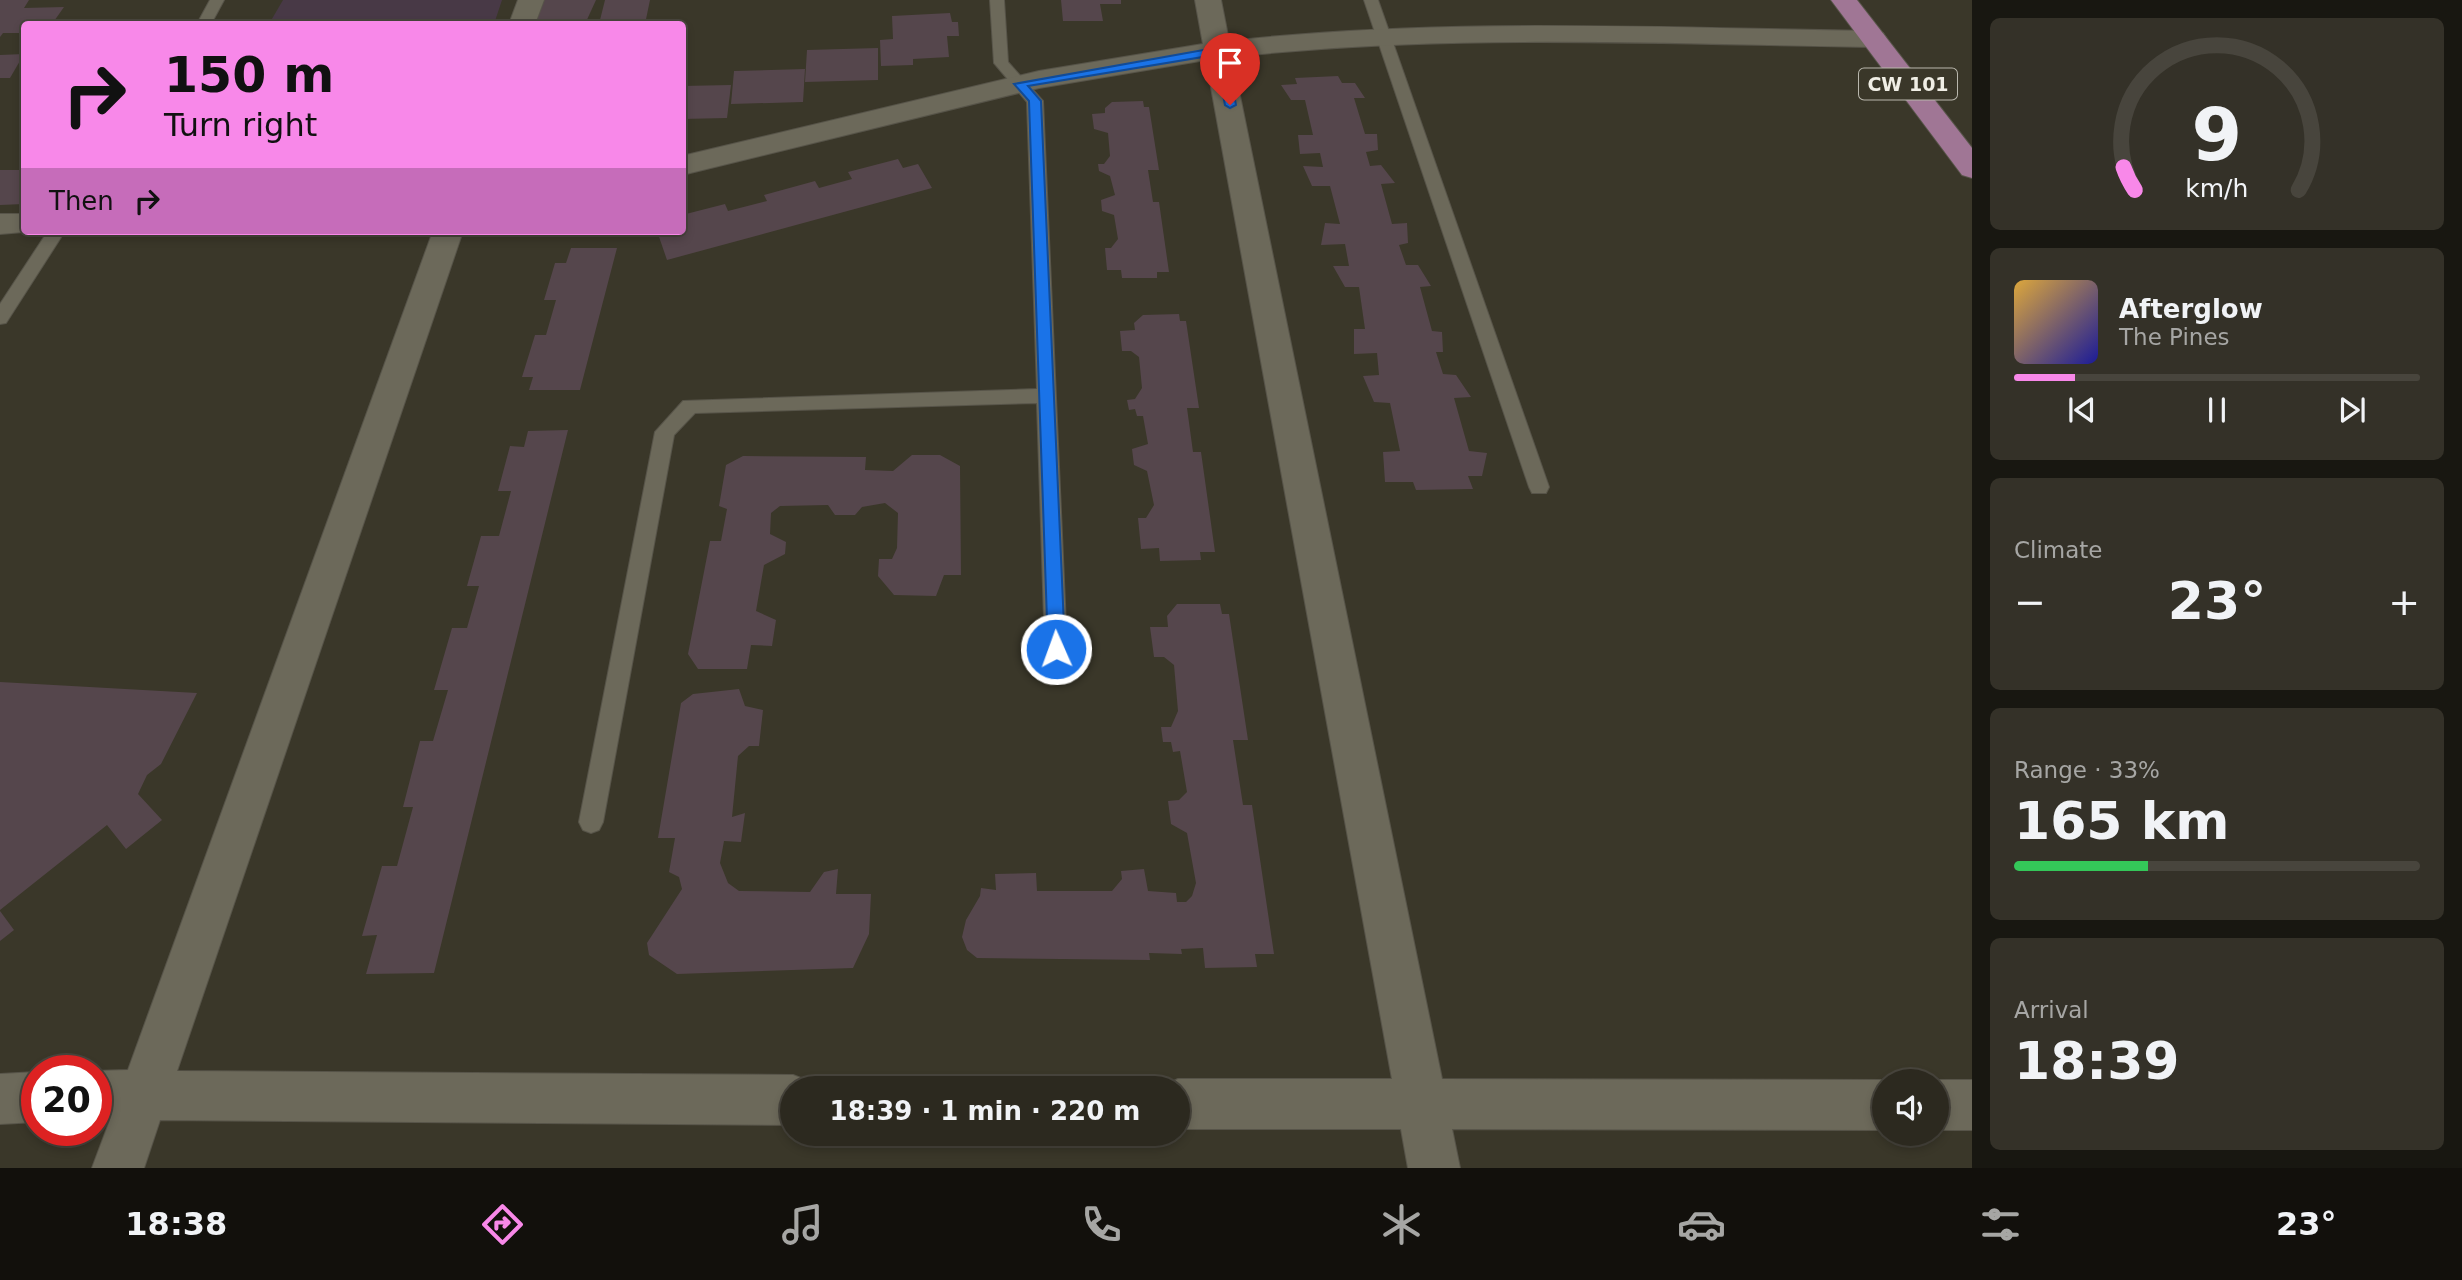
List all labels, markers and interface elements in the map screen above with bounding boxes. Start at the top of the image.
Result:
pin [1200,33,1260,105]
icon: arrive [1211,44,1249,82]
text: 150 m [164,47,334,104]
icon: right [49,49,140,140]
road number: CW 101 [1859,68,1957,100]
text: 9 [2192,92,2242,177]
text: Turn right [164,106,317,144]
text: km/h [2185,174,2249,203]
icon: right [128,182,166,220]
text: Then [49,186,114,216]
text: Afterglow [2119,294,2263,324]
text: The Pines [2119,324,2230,350]
icon: previous [2063,391,2101,429]
icon: pause [2198,391,2236,429]
icon: next [2333,391,2371,429]
text: Climate [2014,537,2103,563]
text: 23° [2168,571,2266,631]
text: − [2014,580,2046,624]
text: + [2388,580,2420,624]
position arrow [1019,612,1093,686]
text: Range · 33% [2014,757,2160,783]
text: 165 km [2014,791,2229,851]
text: Arrival [2014,997,2089,1023]
text: 18:39 [2014,1031,2180,1091]
speed limit sign: 20 [21,1055,112,1146]
map controls [1872,1069,1949,1146]
button: sound [1872,1069,1949,1146]
text: 18:39 · 1 min · 220 m [830,1096,1140,1126]
icon: directions [478,1200,527,1249]
icon: music [778,1200,827,1249]
icon: phone [1077,1200,1126,1249]
icon: climate [1377,1200,1426,1249]
icon: car [1677,1200,1726,1249]
icon: filters [1976,1200,2025,1249]
text: 18:38 [125,1205,227,1243]
text: 23° [2276,1205,2337,1243]

